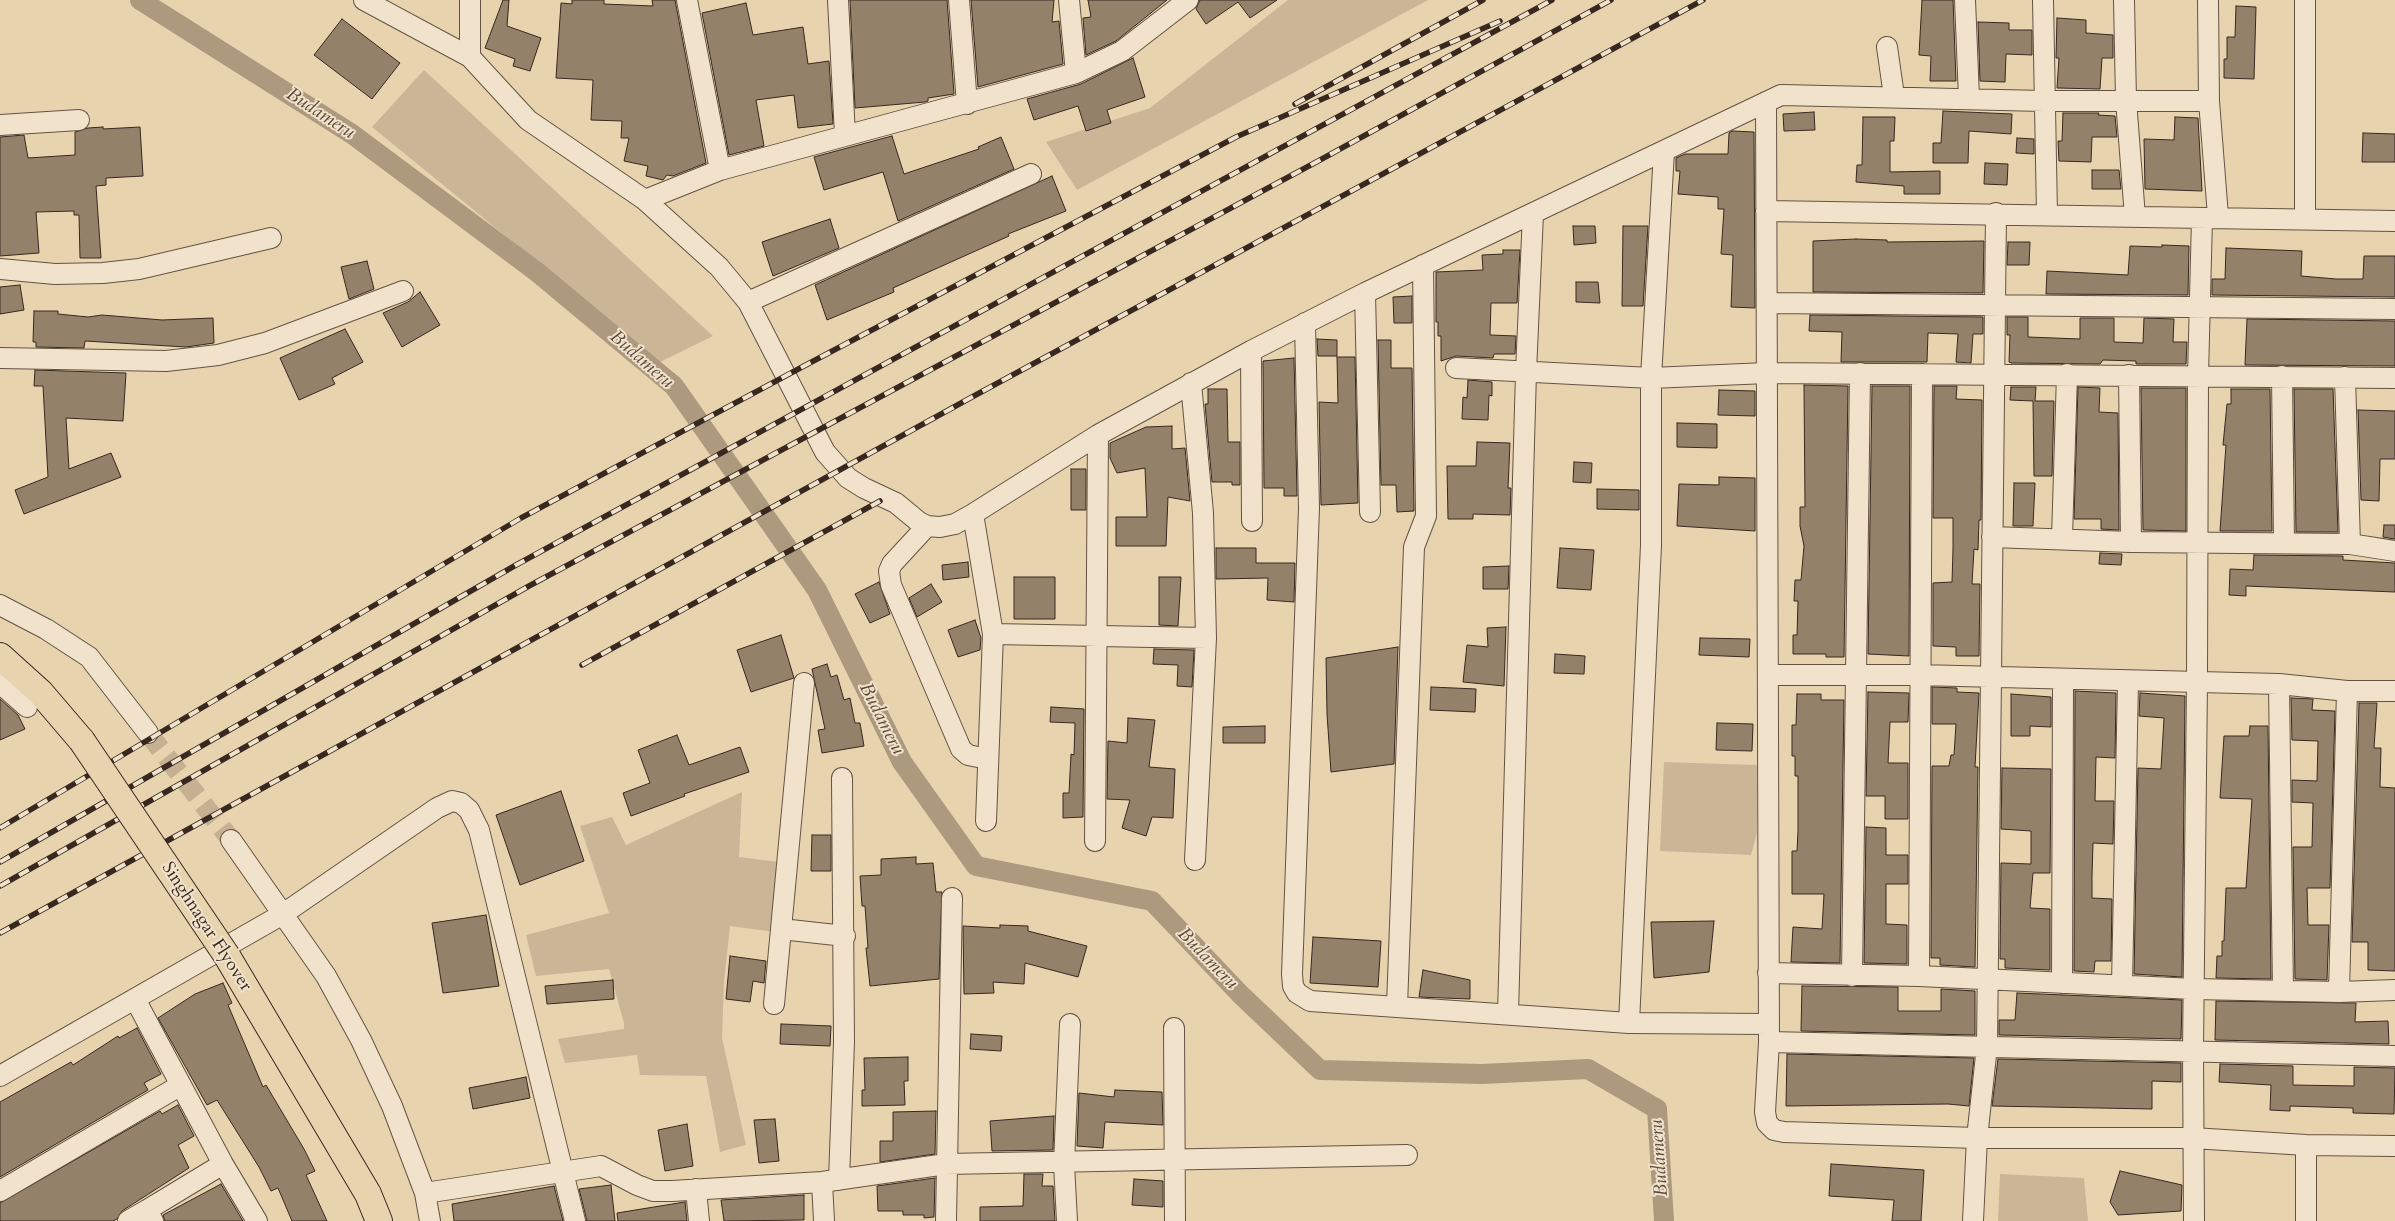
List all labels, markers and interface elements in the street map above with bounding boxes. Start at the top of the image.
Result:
water label: Budameru [281,83,359,145]
water label: Budameru [604,326,678,394]
water label: Budameru [853,679,909,759]
street label: Singhnagar Flyover [156,858,256,996]
water label: Budameru [1172,923,1242,995]
water label: Budameru [1646,1119,1674,1197]

